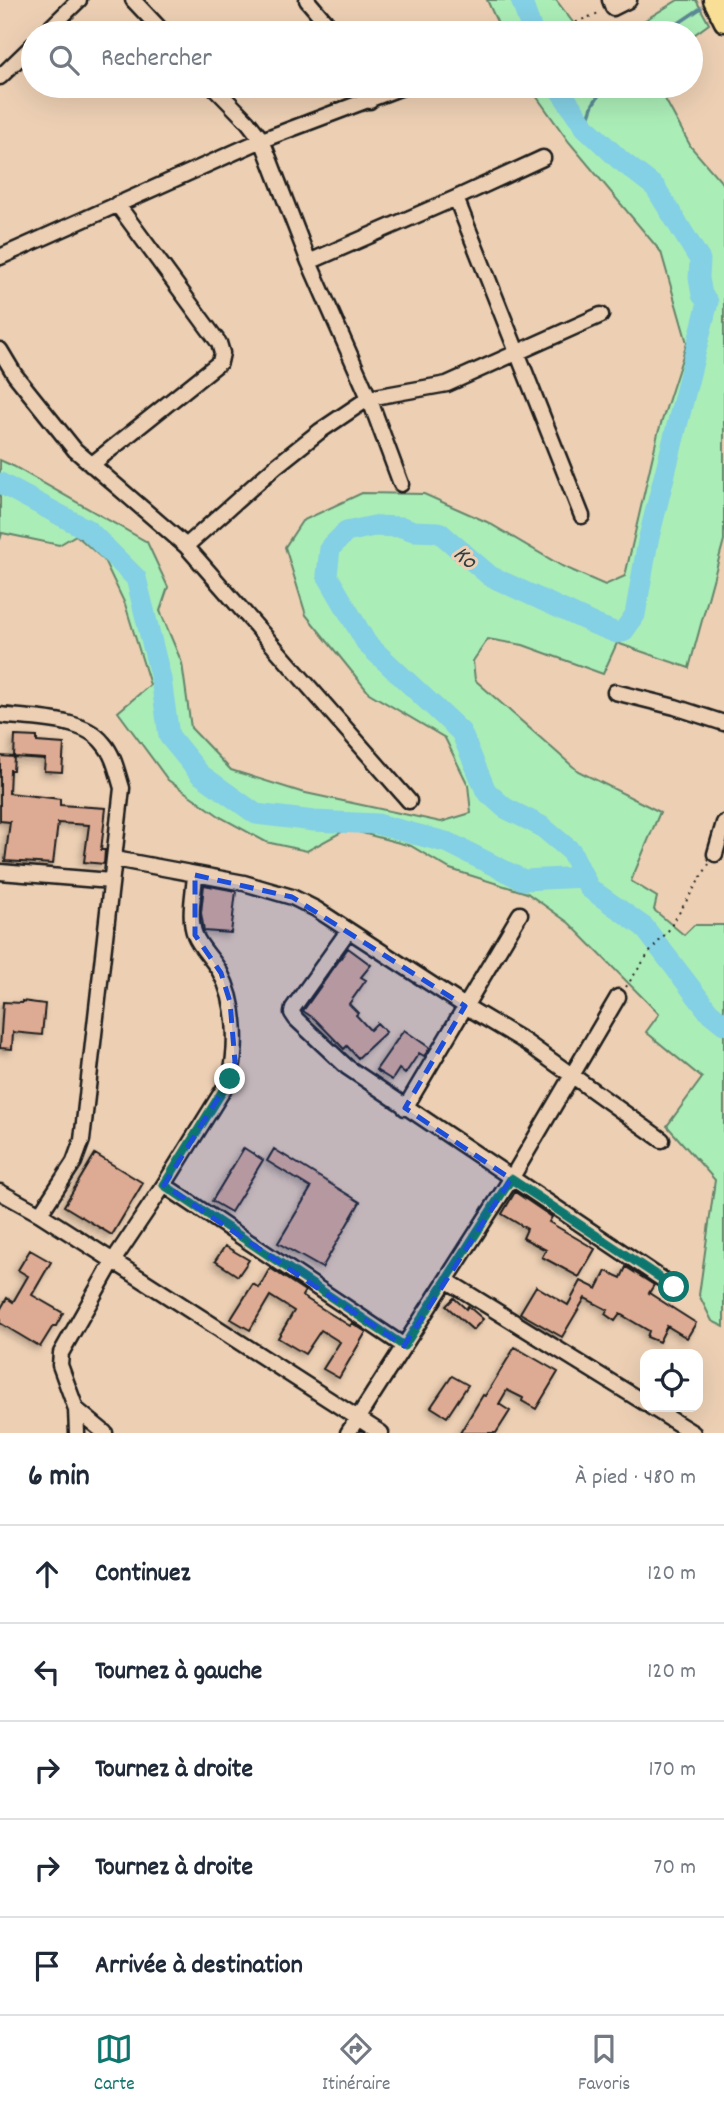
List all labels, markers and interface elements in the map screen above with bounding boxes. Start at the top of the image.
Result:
search box [21,21,703,98]
icon: search [45,41,83,79]
text: Rechercher [101,41,212,78]
water label: Ko [445,538,484,579]
route end [214,1063,245,1094]
route start [658,1271,689,1302]
map controls [640,1349,703,1412]
button: locate [640,1349,703,1412]
text: 6 min [28,1457,90,1500]
text: À pied · 480 m [575,1462,696,1495]
icon: ahead [28,1555,66,1593]
text: Continuez [95,1556,190,1593]
text: 120 m [647,1558,696,1591]
icon: left [28,1653,66,1691]
text: Tournez à gauche [95,1654,262,1691]
text: 120 m [647,1656,696,1689]
icon: right [28,1751,66,1789]
text: Tournez à droite [95,1752,253,1789]
text: 170 m [649,1754,696,1787]
icon: right [28,1849,66,1887]
text: Tournez à droite [95,1850,253,1887]
text: 70 m [654,1852,696,1885]
icon: arrive [28,1947,66,1985]
text: Arrivée à destination [95,1948,303,1985]
tab: Carte [94,2030,135,2099]
tab: Itinéraire [322,2030,390,2099]
tab: Favoris [578,2030,630,2099]

